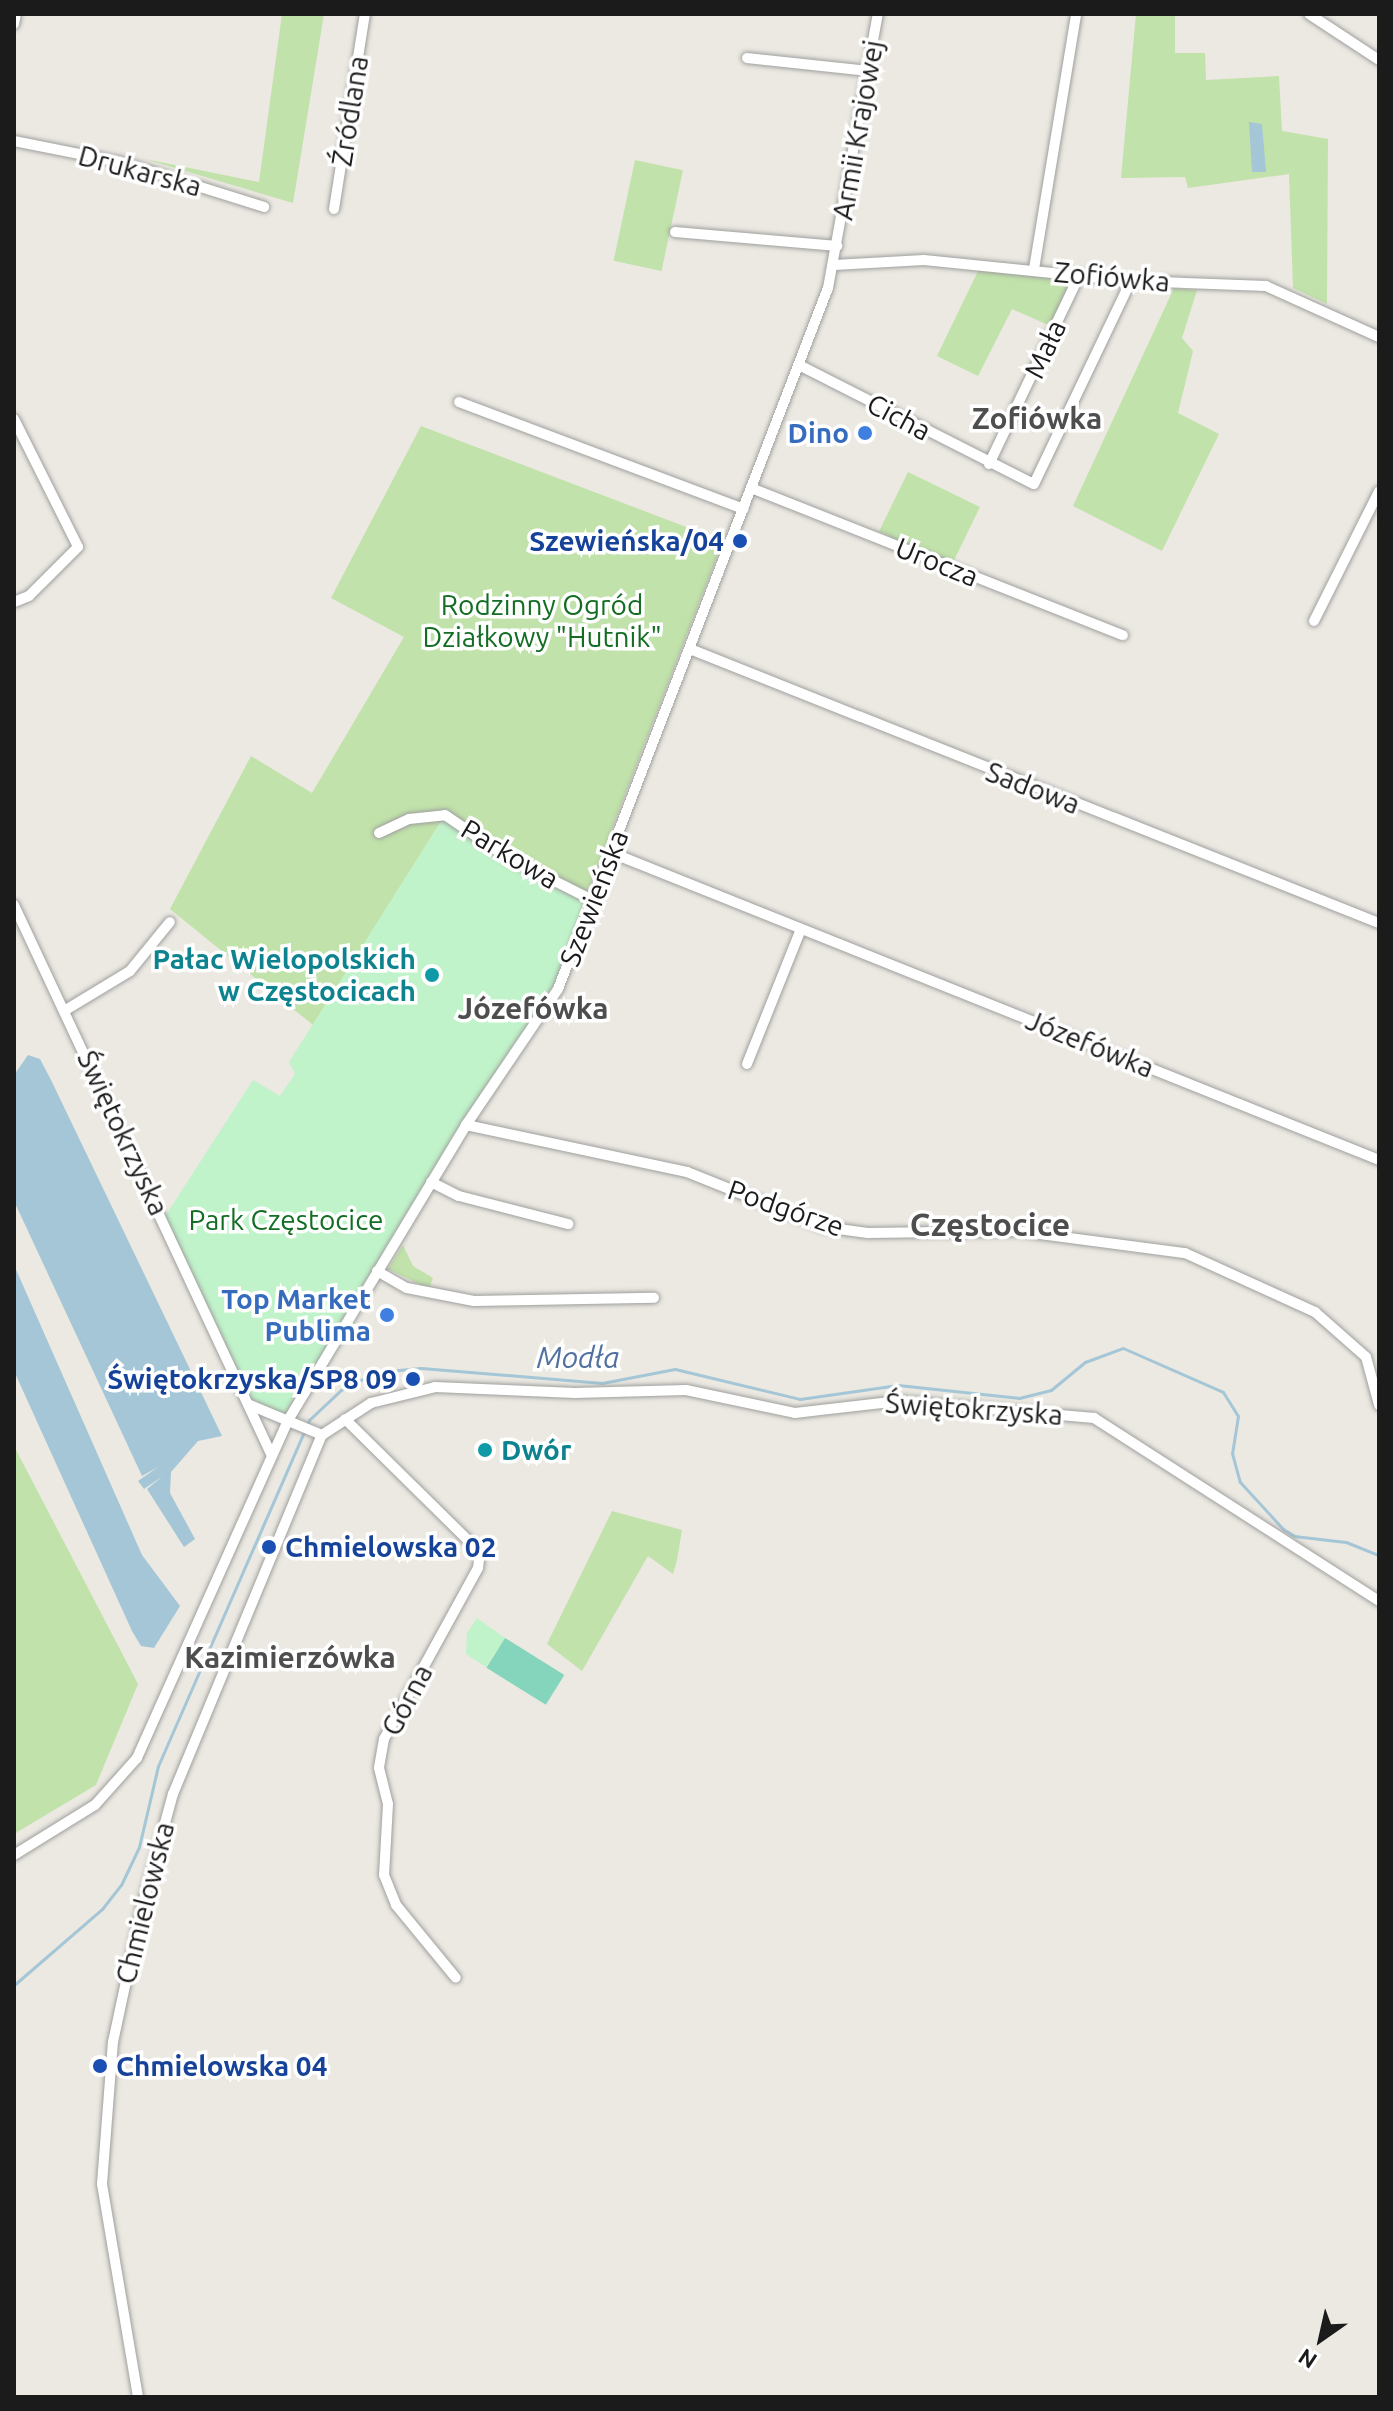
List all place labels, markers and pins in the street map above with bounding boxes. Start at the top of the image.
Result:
place label: Dino [788,416,849,450]
marker: Dino [856,424,874,442]
place label: Szewieńska/04 [529,524,724,558]
marker: Szewieńska/04 [731,532,749,550]
place label: Pałac Wielopolskich w Częstocicach [152,942,416,1008]
marker: Pałac Wielopolskich w Częstocicach [423,966,441,984]
place label: Top Market Publima [221,1282,371,1348]
marker: Top Market Publima [378,1306,396,1324]
place label: Świętokrzyska/SP8 09 [107,1362,397,1396]
marker: Świętokrzyska/SP8 09 [404,1370,422,1388]
place label: Dwór [501,1433,571,1467]
marker: Dwór [476,1441,494,1459]
place label: Chmielowska 02 [285,1530,496,1564]
marker: Chmielowska 02 [260,1538,278,1556]
place label: Chmielowska 04 [116,2049,327,2083]
marker: Chmielowska 04 [91,2057,109,2075]

